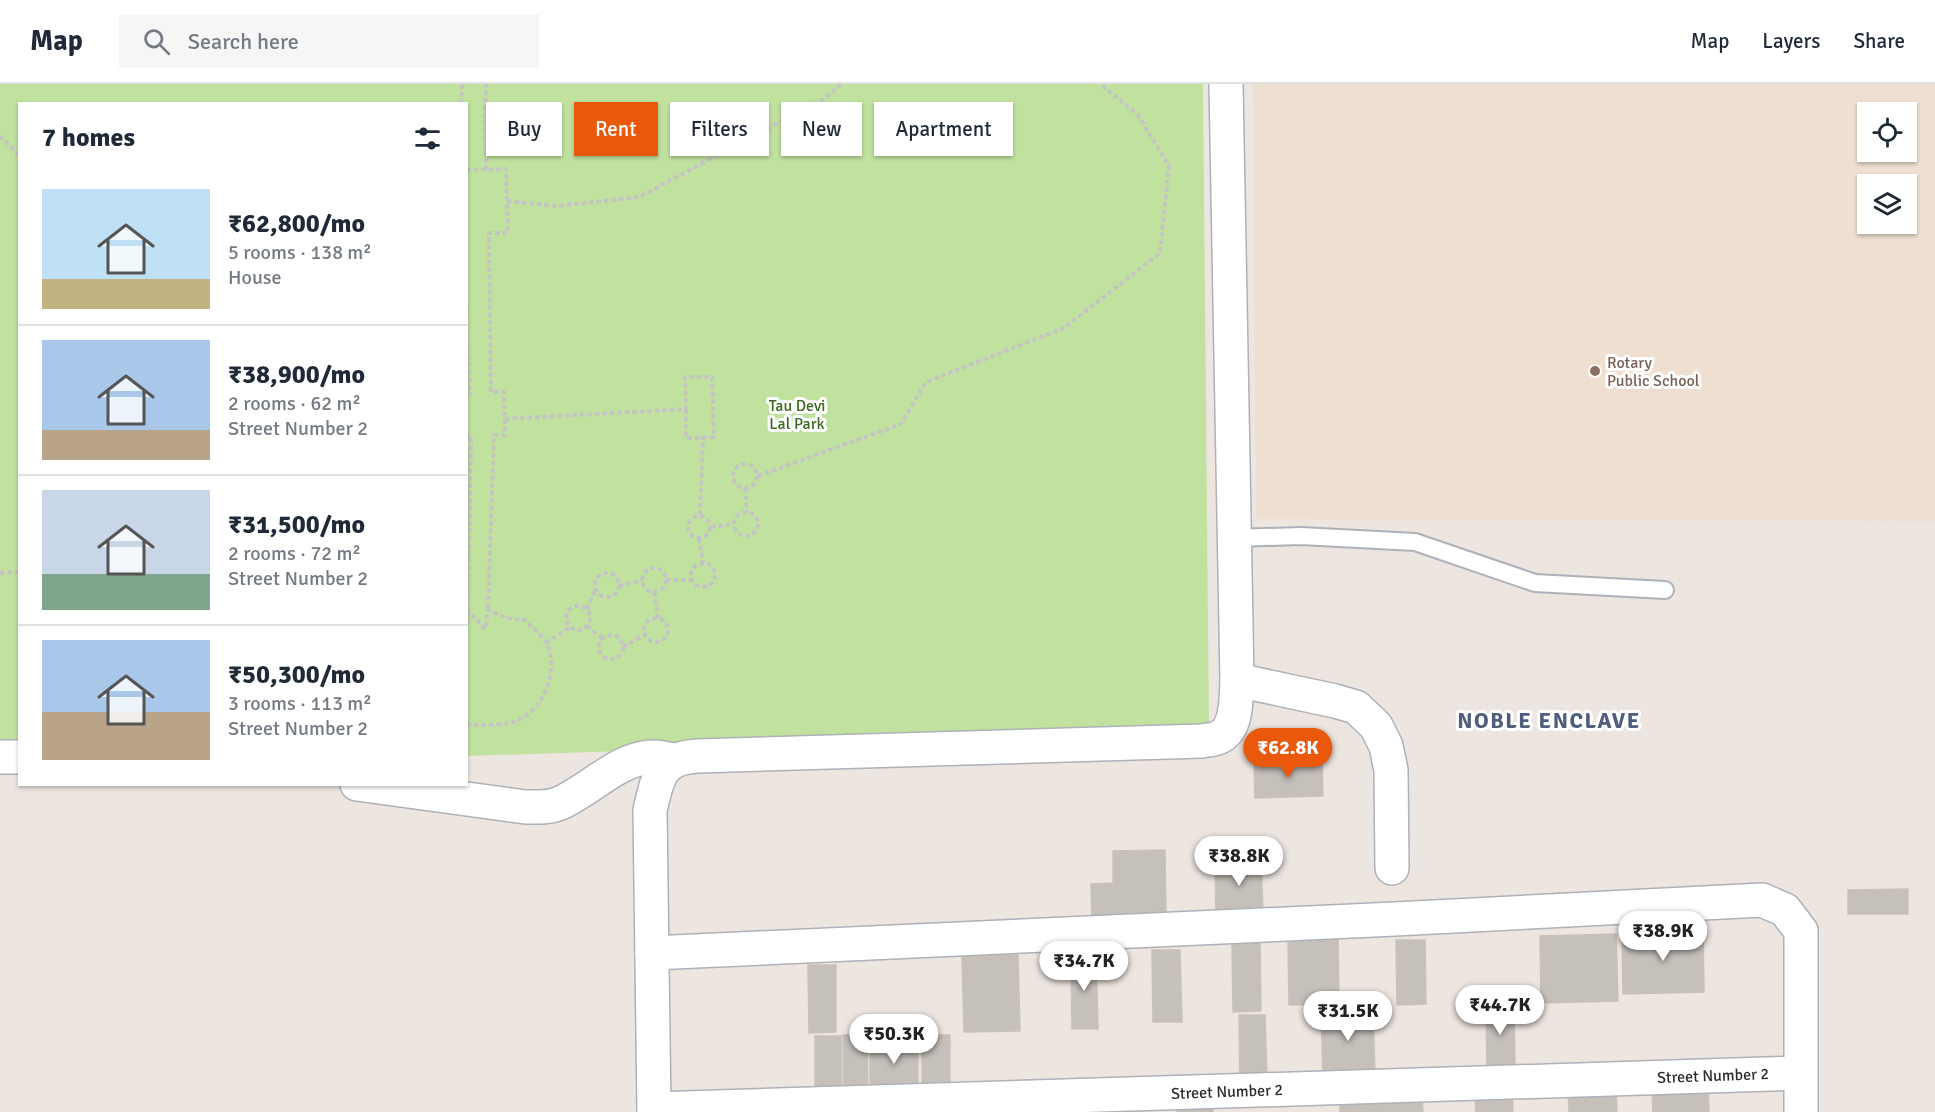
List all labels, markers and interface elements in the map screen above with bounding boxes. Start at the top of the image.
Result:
search box [119,14,539,68]
text: Map [30,24,83,58]
icon: search [140,25,173,58]
text: Search here [188,28,299,55]
text: Map [1691,28,1729,54]
text: Layers [1762,28,1820,54]
text: Share [1853,28,1905,54]
chip: Buy [486,102,562,156]
chip: Rent [574,102,658,156]
chip: Filters [670,102,769,156]
chip: New [781,102,862,156]
chip: Apartment [874,102,1013,156]
map controls [1857,102,1917,234]
button: locate [1857,102,1917,162]
text: 7 homes [42,122,135,154]
icon: filters [411,122,444,155]
button: layers [1857,174,1917,234]
text: ₹62,800/mo [228,208,365,240]
icon: home [90,213,162,285]
text: 5 rooms · 138 m² [228,240,372,265]
text: House [228,265,282,290]
place label: Rotary Public School [1607,353,1700,391]
text: ₹38,900/mo [228,359,365,391]
icon: home [90,364,162,436]
marker: Rotary Public School [1588,364,1602,378]
text: 2 rooms · 62 m² [228,391,361,416]
park label: Tau Devi Lal Park [769,396,825,434]
text: Street Number 2 [228,416,368,441]
text: ₹31,500/mo [228,509,365,541]
icon: home [90,514,162,586]
text: 2 rooms · 72 m² [228,541,361,566]
text: Street Number 2 [228,566,368,591]
text: ₹50,300/mo [228,659,365,691]
icon: home [90,664,162,736]
text: 3 rooms · 113 m² [228,691,372,716]
district label: NOBLE ENCLAVE [1457,707,1641,734]
text: Street Number 2 [228,716,368,741]
pin: ₹62.8K [1239,728,1337,779]
text: ₹62.8K [1257,735,1319,760]
pin: ₹38.8K [1190,836,1288,887]
text: ₹38.8K [1208,843,1270,868]
pin: ₹38.9K [1614,911,1712,962]
text: ₹38.9K [1632,918,1694,943]
pin: ₹34.7K [1035,941,1133,992]
text: ₹34.7K [1053,948,1115,973]
pin: ₹44.7K [1451,985,1549,1036]
pin: ₹31.5K [1299,991,1397,1042]
text: ₹44.7K [1469,992,1531,1017]
text: ₹31.5K [1317,998,1379,1023]
pin: ₹50.3K [845,1014,943,1065]
text: ₹50.3K [863,1021,925,1046]
street label: Street Number 2 [1657,1064,1769,1088]
street label: Street Number 2 [1171,1080,1283,1104]

